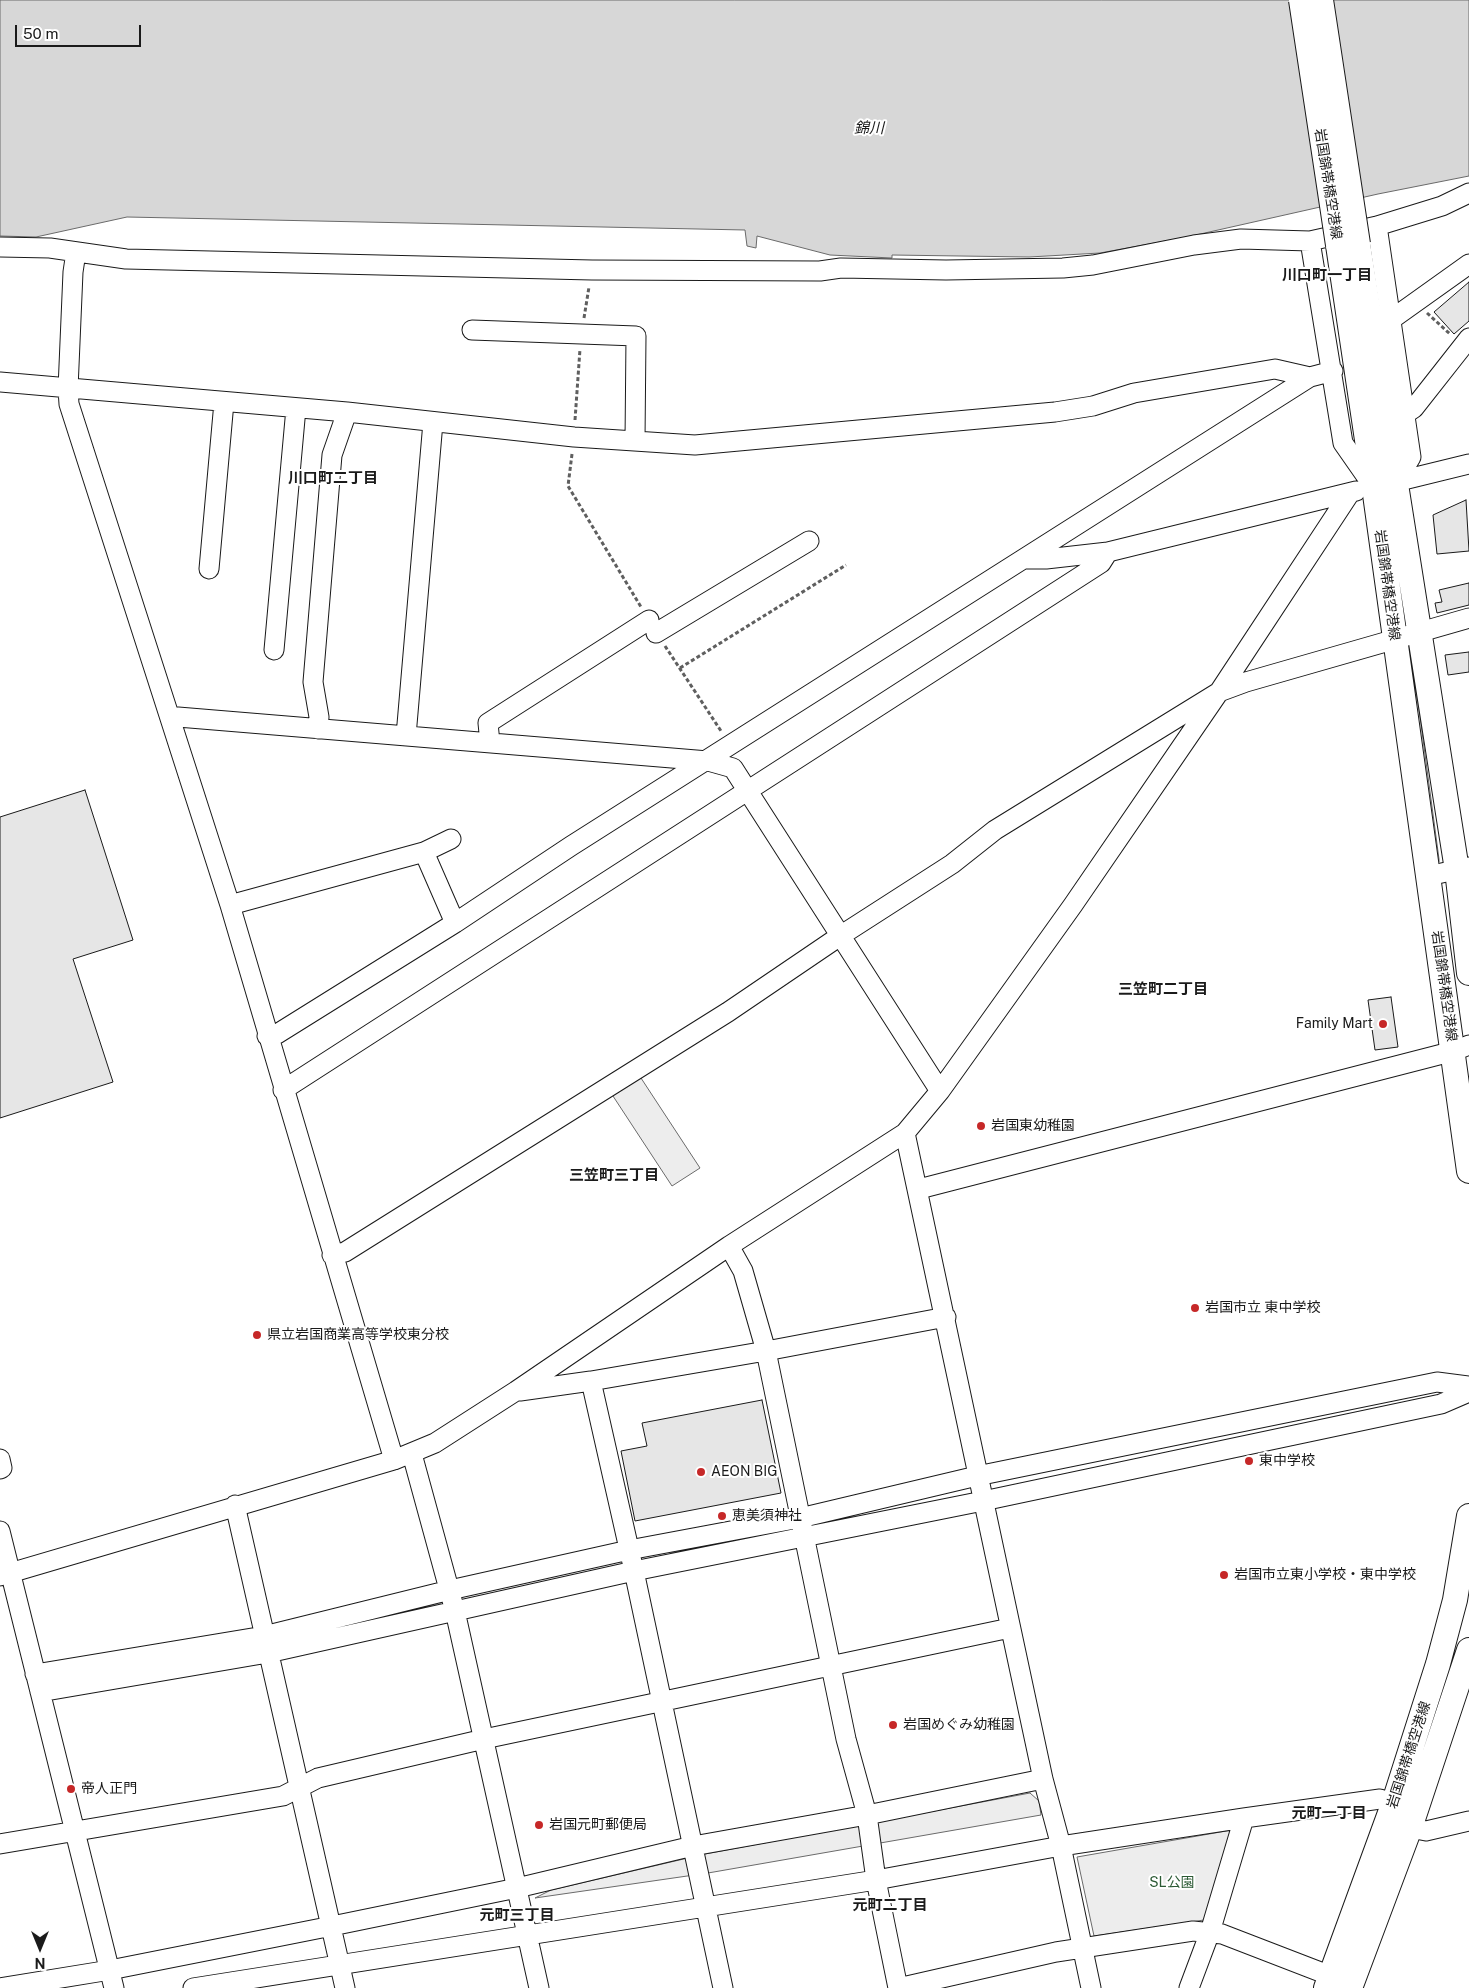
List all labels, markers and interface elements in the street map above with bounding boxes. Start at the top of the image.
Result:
scale bar [18,15,144,47]
text: 50 m [23,25,58,42]
water label: 錦川 [854,119,884,137]
street label: 岩国錦帯橋空港線 [1311,127,1345,241]
district label: 川口町一丁目 [1282,266,1372,284]
district label: 川口町二丁目 [288,469,378,487]
street label: 岩国錦帯橋空港線 [1371,528,1403,642]
street label: 岩国錦帯橋空港線 [1428,929,1460,1043]
district label: 三笠町二丁目 [1118,980,1208,998]
place label: Family Mart [1296,1016,1373,1032]
marker: Family Mart [1377,1018,1389,1030]
place label: 岩国東幼稚園 [991,1118,1075,1134]
marker: 岩国東幼稚園 [975,1120,987,1132]
district label: 三笠町三丁目 [569,1166,659,1184]
place label: 岩国市立 東中学校 [1205,1300,1320,1316]
marker: 岩国市立 東中学校 [1189,1302,1201,1314]
place label: 県立岩国商業高等学校東分校 [267,1327,449,1343]
marker: 県立岩国商業高等学校東分校 [251,1329,263,1341]
place label: 東中学校 [1259,1453,1315,1469]
marker: 東中学校 [1243,1455,1255,1467]
place label: AEON BIG [711,1464,778,1480]
marker: AEON BIG [695,1466,707,1478]
place label: 恵美須神社 [732,1508,802,1524]
marker: 恵美須神社 [716,1510,728,1522]
place label: 岩国市立東小学校・東中学校 [1234,1567,1416,1583]
marker: 岩国市立東小学校・東中学校 [1218,1569,1230,1581]
street label: 岩国錦帯橋空港線 [1384,1699,1434,1811]
place label: 岩国めぐみ幼稚園 [903,1717,1015,1733]
marker: 岩国めぐみ幼稚園 [887,1719,899,1731]
place label: 帝人正門 [81,1781,137,1797]
marker: 帝人正門 [65,1783,77,1795]
district label: 元町一丁目 [1292,1804,1366,1822]
place label: 岩国元町郵便局 [549,1817,647,1833]
marker: 岩国元町郵便局 [533,1819,545,1831]
park label: SL公園 [1149,1875,1195,1891]
district label: 元町二丁目 [853,1896,927,1914]
district label: 元町三丁目 [480,1906,554,1924]
north arrow [15,1923,65,1973]
text: N [35,1955,45,1971]

